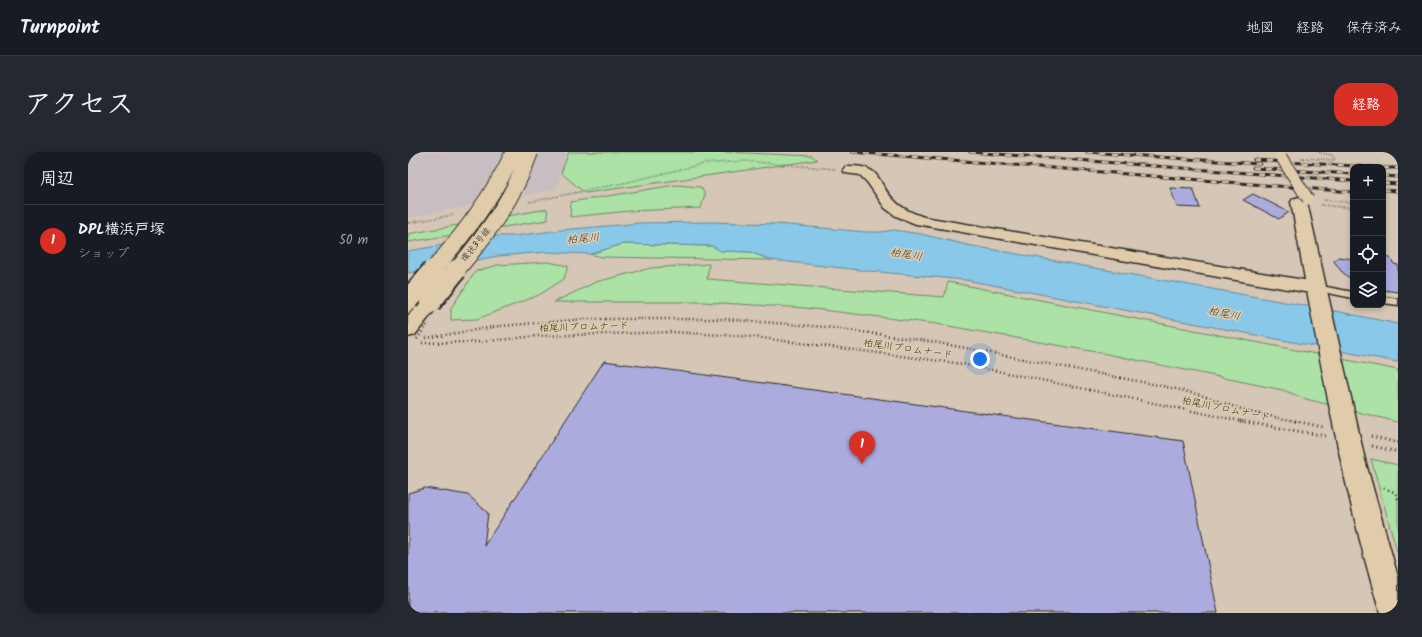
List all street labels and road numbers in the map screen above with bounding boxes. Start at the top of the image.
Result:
street label: 環状3号線 [457,224,495,266]
street label: 柏尾川プロムナード [539,317,629,337]
street label: 柏尾川プロムナード [862,335,954,363]
street label: 柏尾川プロムナード [1180,393,1272,425]

